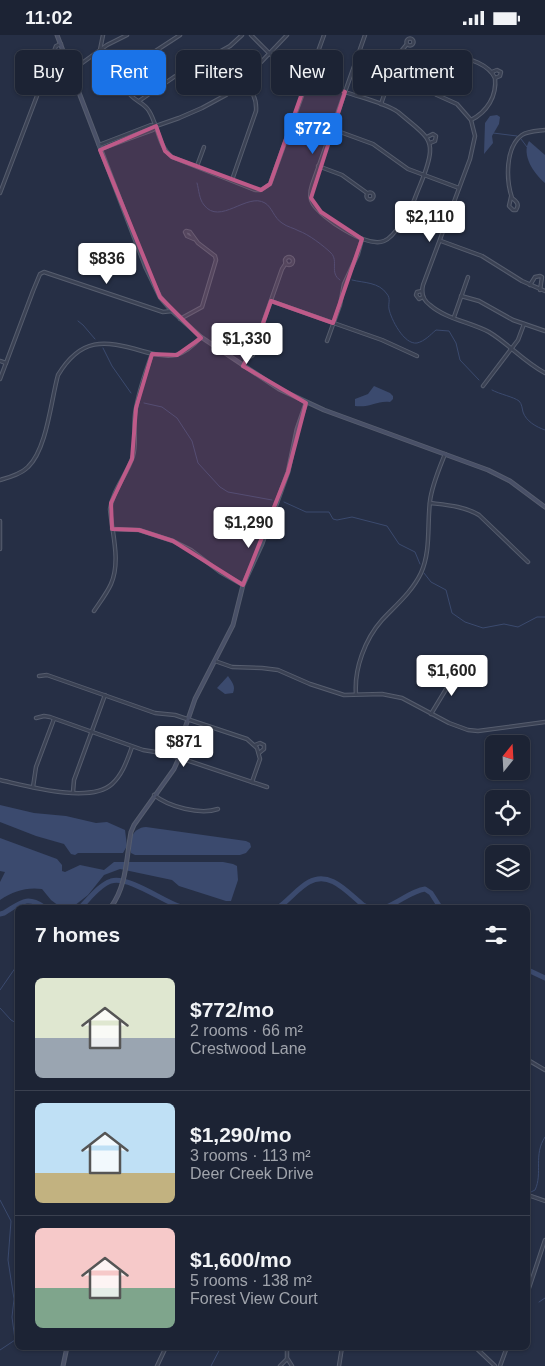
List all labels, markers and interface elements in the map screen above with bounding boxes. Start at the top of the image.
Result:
text: 11:02 [25,7,73,28]
chip: Buy [15,50,82,95]
chip: Rent [92,50,166,95]
chip: Filters [176,50,261,95]
chip: New [271,50,343,95]
chip: Apartment [353,50,472,95]
pin: $772 [283,113,343,155]
text: $772 [295,120,331,137]
pin: $2,110 [389,201,471,243]
text: $2,110 [406,208,454,225]
pin: $836 [77,243,137,285]
text: $836 [89,250,125,267]
pin: $1,330 [206,323,288,365]
text: $1,330 [223,330,271,347]
pin: $1,290 [208,507,290,549]
text: $1,290 [225,514,273,531]
pin: $1,600 [411,655,493,697]
text: $1,600 [428,662,476,679]
pin: $871 [154,725,214,768]
text: $871 [166,733,202,750]
north arrow [485,735,530,780]
map controls [485,735,530,890]
button: locate [485,790,530,835]
button: layers [485,845,530,890]
icon: filters [482,921,510,949]
text: 7 homes [35,923,120,946]
icon: home [75,998,135,1058]
text: $772/mo [190,998,274,1021]
text: 2 rooms · 66 m² [190,1022,303,1039]
text: Crestwood Lane [190,1040,307,1057]
icon: home [75,1123,135,1183]
text: $1,290/mo [190,1123,292,1146]
text: 3 rooms · 113 m² [190,1147,311,1164]
text: Deer Creek Drive [190,1165,314,1182]
icon: home [75,1248,135,1308]
text: $1,600/mo [190,1248,292,1271]
text: 5 rooms · 138 m² [190,1272,312,1289]
text: Forest View Court [190,1290,318,1307]

